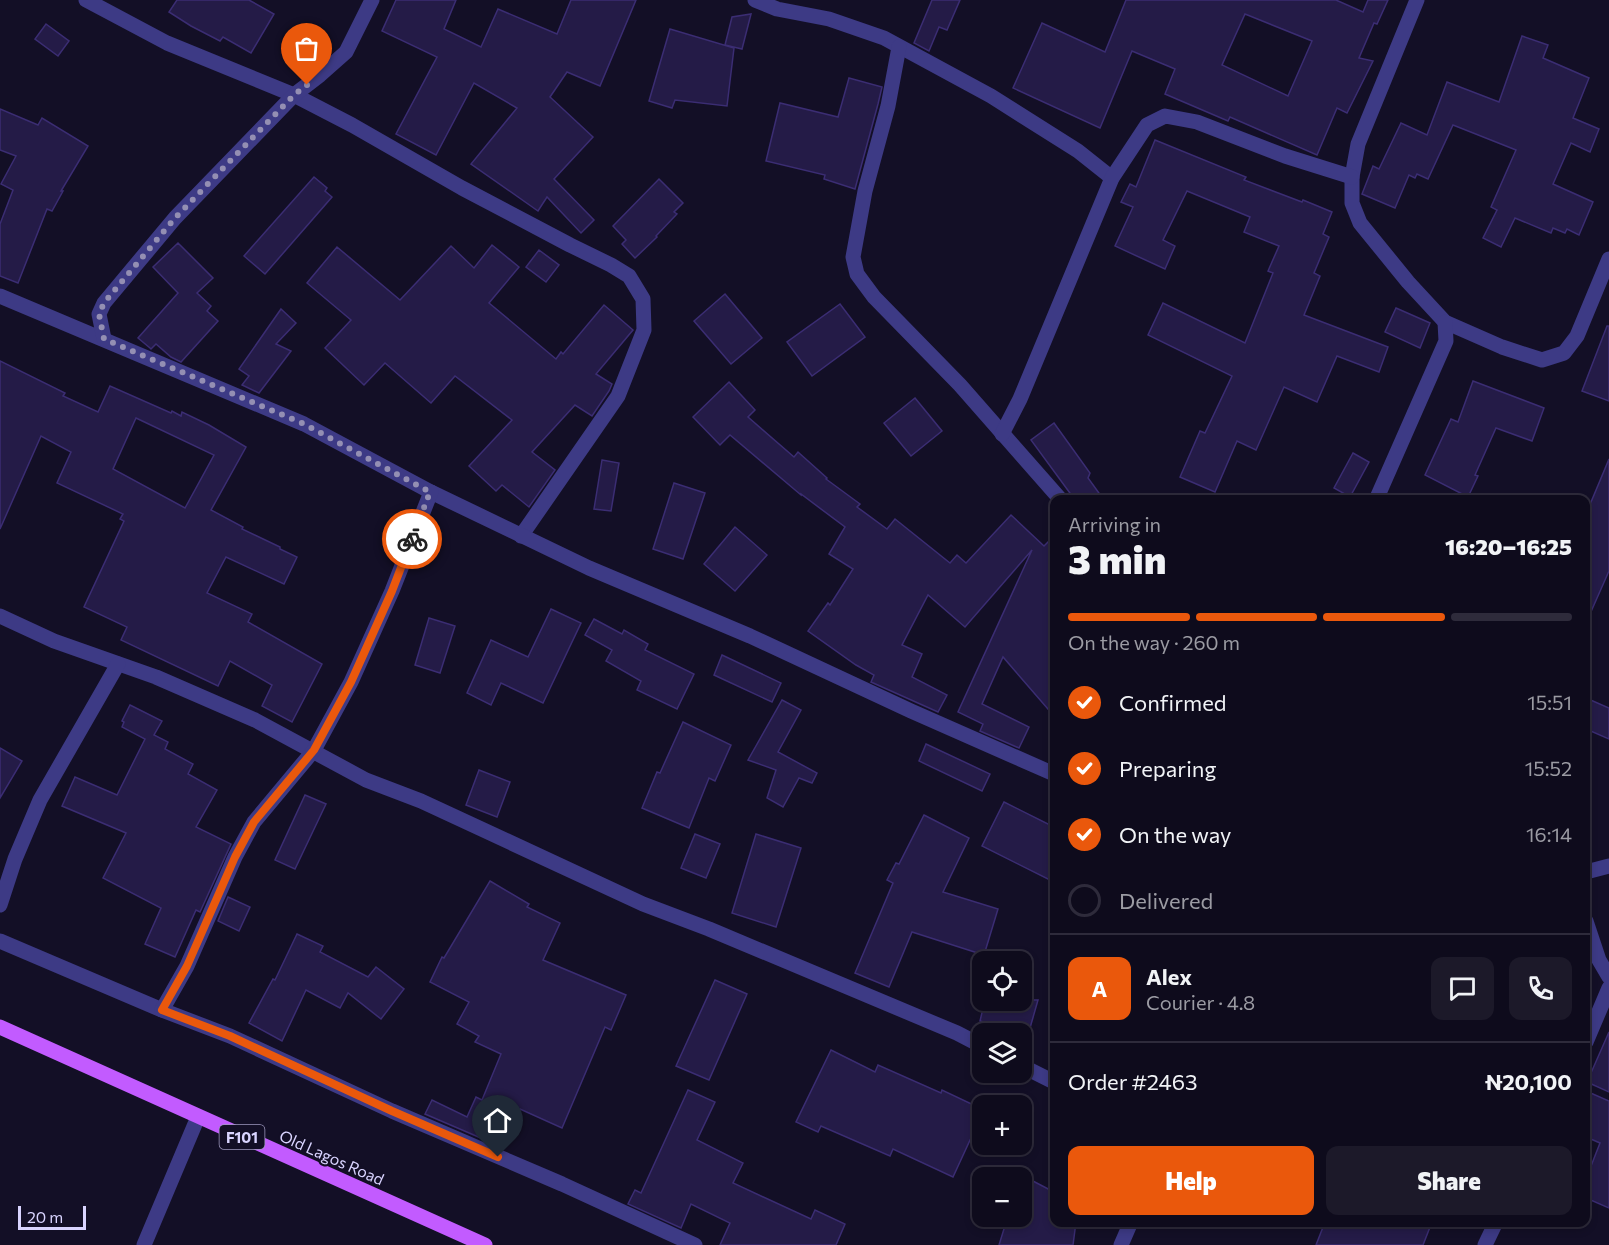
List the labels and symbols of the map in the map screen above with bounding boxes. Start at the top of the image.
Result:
pin [281,23,332,85]
courier [382,509,442,569]
pin [472,1095,523,1157]
road number: F101 [220,1125,264,1149]
street label: Old Lagos Road [277,1125,387,1189]
scale bar [18,1203,86,1230]

